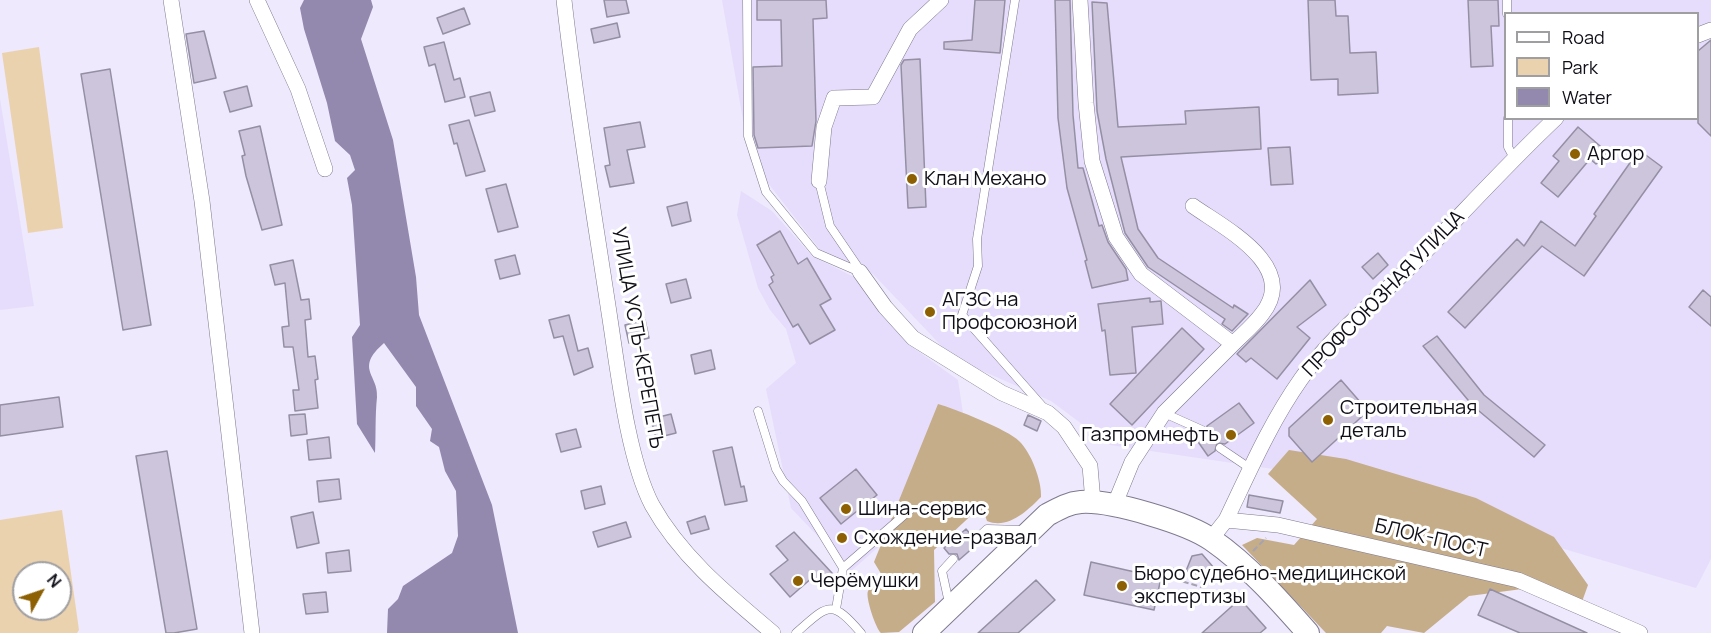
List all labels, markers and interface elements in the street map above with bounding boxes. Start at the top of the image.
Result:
legend [1504,12,1699,120]
text: Road [1562,25,1605,49]
text: Park [1562,55,1598,79]
text: Water [1562,85,1612,109]
place label: Аргор [1587,142,1644,166]
marker: Аргор [1568,147,1582,161]
place label: Клан Механо [924,167,1047,191]
marker: Клан Механо [905,172,919,186]
street label: ПРОФСОЮЗНАЯ УЛИЦА [1298,206,1470,382]
street label: УЛИЦА УСТЬ-КЕРЕПЕТЬ [606,225,668,451]
place label: АГЗС на Профсоюзной [942,288,1077,335]
marker: АГЗС на Профсоюзной [923,305,937,319]
place label: Строительная деталь [1340,396,1477,443]
marker: Строительная деталь [1321,413,1335,427]
place label: Газпромнефть [1081,423,1219,447]
marker: Газпромнефть [1224,428,1238,442]
place label: Шина-сервис [858,497,987,521]
marker: Шина-сервис [839,502,853,516]
street label: БЛОК-ПОСТ [1372,514,1490,564]
place label: Схождение-развал [854,526,1037,550]
marker: Схождение-развал [835,531,849,545]
north arrow [12,561,72,621]
place label: Бюро судебно-медицинской экспертизы [1134,562,1406,609]
text: N [42,569,66,592]
place label: Черёмушки [810,569,919,593]
marker: Черёмушки [791,574,805,588]
marker: Бюро судебно-медицинской экспертизы [1115,579,1129,593]

